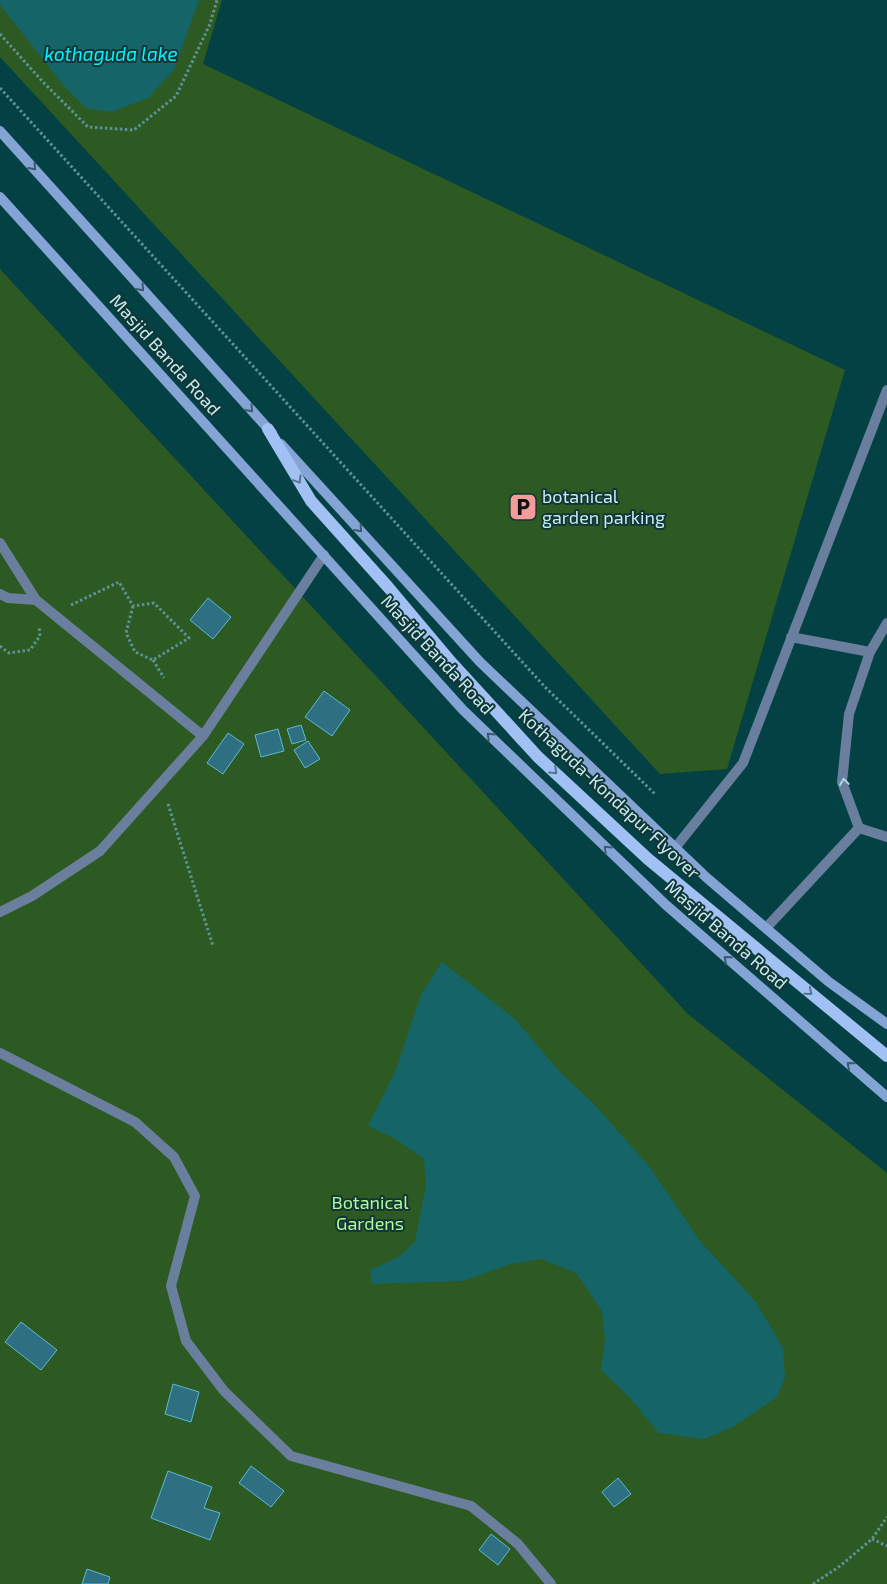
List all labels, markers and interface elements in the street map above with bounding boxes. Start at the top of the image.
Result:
water label: kothaguda lake [44,42,178,65]
one-way arrow [27,162,36,171]
one-way arrow [135,283,144,292]
street label: Masjid Banda Road [106,289,226,419]
one-way arrow [244,403,253,412]
one-way arrow [292,475,302,484]
place label: botanical garden parking [542,485,665,528]
parking icon: botanical garden parking [508,492,538,522]
one-way arrow [353,524,362,533]
street label: Masjid Banda Road [377,590,499,719]
street label: Kothaguda-Kondapur Flyover [515,703,705,883]
one-way arrow [487,733,496,742]
one-way arrow [548,765,557,774]
one-way arrow [839,778,850,786]
one-way arrow [604,846,613,855]
street label: Masjid Banda Road [661,875,792,993]
one-way arrow [724,956,733,965]
one-way arrow [804,986,813,995]
one-way arrow [847,1062,856,1071]
park label: Botanical Gardens [331,1191,409,1234]

